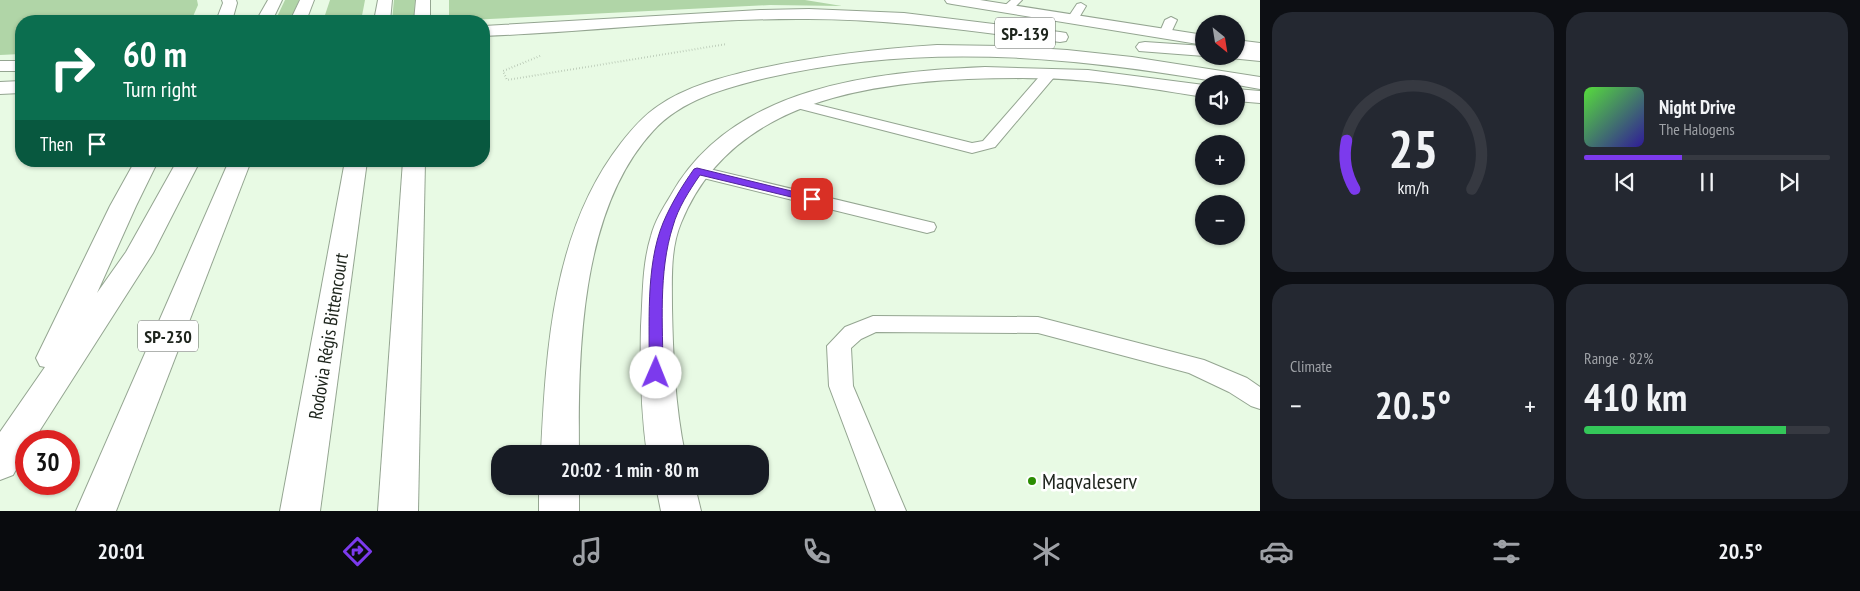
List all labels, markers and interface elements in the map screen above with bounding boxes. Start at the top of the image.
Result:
north arrow [1195,15,1245,65]
map controls [1195,15,1245,245]
road number: SP-139 [995,17,1055,48]
text: 60 m [123,31,187,77]
icon: right [40,35,105,100]
text: Turn right [123,75,197,103]
button: sound [1195,75,1245,125]
text: Night Drive [1659,95,1736,119]
text: 25 [1388,115,1438,182]
text: The Halogens [1659,119,1735,139]
icon: arrive [83,130,111,158]
text: Then [40,132,73,156]
button: + [1195,135,1245,185]
icon: previous [1611,168,1639,196]
icon: pause [1693,168,1721,196]
icon: next [1775,168,1803,196]
text: km/h [1397,176,1429,199]
pin [791,178,833,220]
icon: arrive [798,185,826,213]
button: − [1195,195,1245,245]
street label: Rodovia Régis Bittencourt [303,250,353,421]
road number: SP-230 [138,321,198,352]
position arrow [629,346,681,398]
text: Range · 82% [1584,348,1653,368]
text: Climate [1290,356,1332,376]
text: 410 km [1584,372,1687,421]
text: 20.5° [1375,380,1451,429]
text: − [1290,387,1302,424]
text: + [1524,387,1536,424]
speed limit sign: 30 [15,430,80,495]
text: 20:02 · 1 min · 80 m [561,458,699,482]
place label: Maqvaleserv [1042,467,1137,495]
marker: Maqvaleserv [1026,475,1038,487]
icon: directions [340,534,375,569]
icon: music [570,534,605,569]
icon: phone [799,534,834,569]
icon: climate [1029,534,1064,569]
icon: car [1259,534,1294,569]
icon: filters [1489,534,1524,569]
text: 20:01 [97,537,145,565]
text: 20.5° [1718,537,1763,565]

